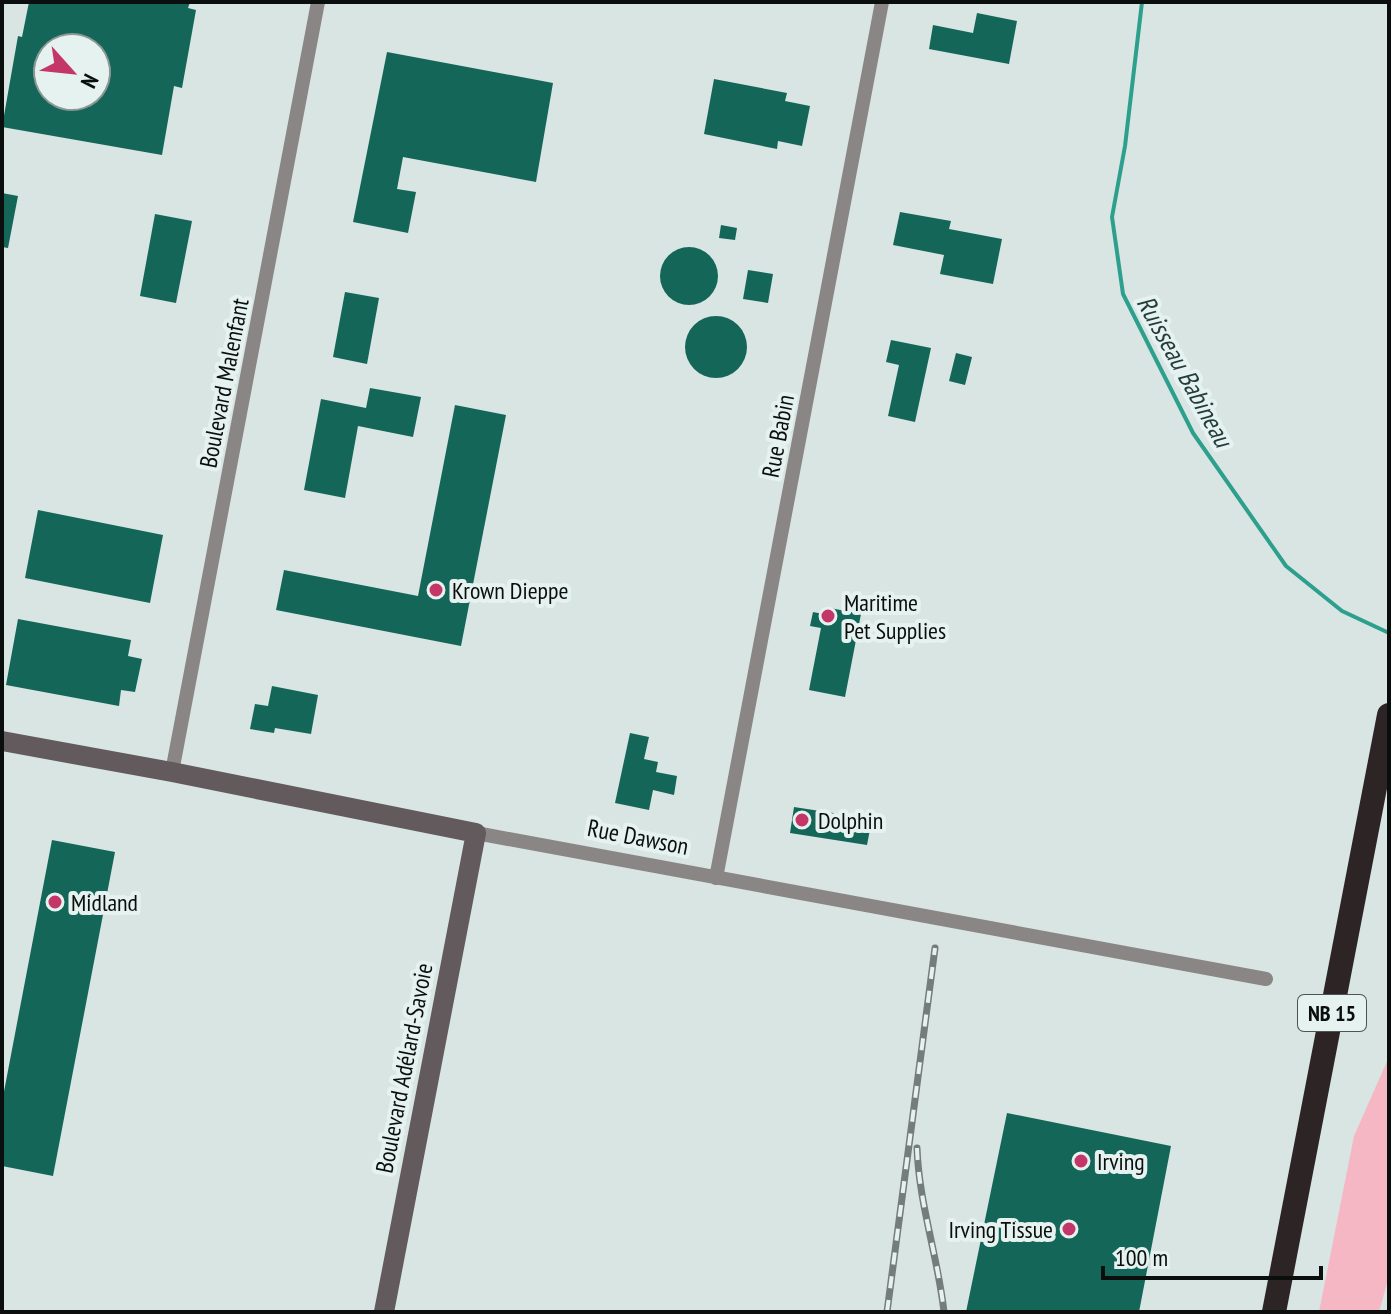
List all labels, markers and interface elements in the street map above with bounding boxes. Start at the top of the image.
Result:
north arrow [32,32,112,112]
text: N [75,69,105,93]
water label: Ruisseau Babineau [1130,289,1241,454]
street label: Boulevard Malenfant [192,295,256,470]
street label: Rue Babin [755,392,801,480]
place label: Krown Dieppe [452,575,568,606]
marker: Krown Dieppe [427,581,445,599]
place label: Maritime Pet Supplies [844,587,946,646]
marker: Maritime Pet Supplies [819,607,837,625]
place label: Dolphin [818,805,883,836]
marker: Dolphin [793,811,811,829]
street label: Rue Dawson [585,812,691,862]
place label: Midland [71,887,138,918]
marker: Midland [46,893,64,911]
street label: Boulevard Adélard-Savoie [368,961,440,1175]
road number: NB 15 [1298,995,1366,1031]
place label: Irving [1097,1146,1145,1177]
marker: Irving [1072,1152,1090,1170]
place label: Irving Tissue [948,1214,1053,1245]
marker: Irving Tissue [1060,1220,1078,1238]
scale bar [1103,1230,1321,1280]
text: 100 m [1115,1242,1168,1273]

